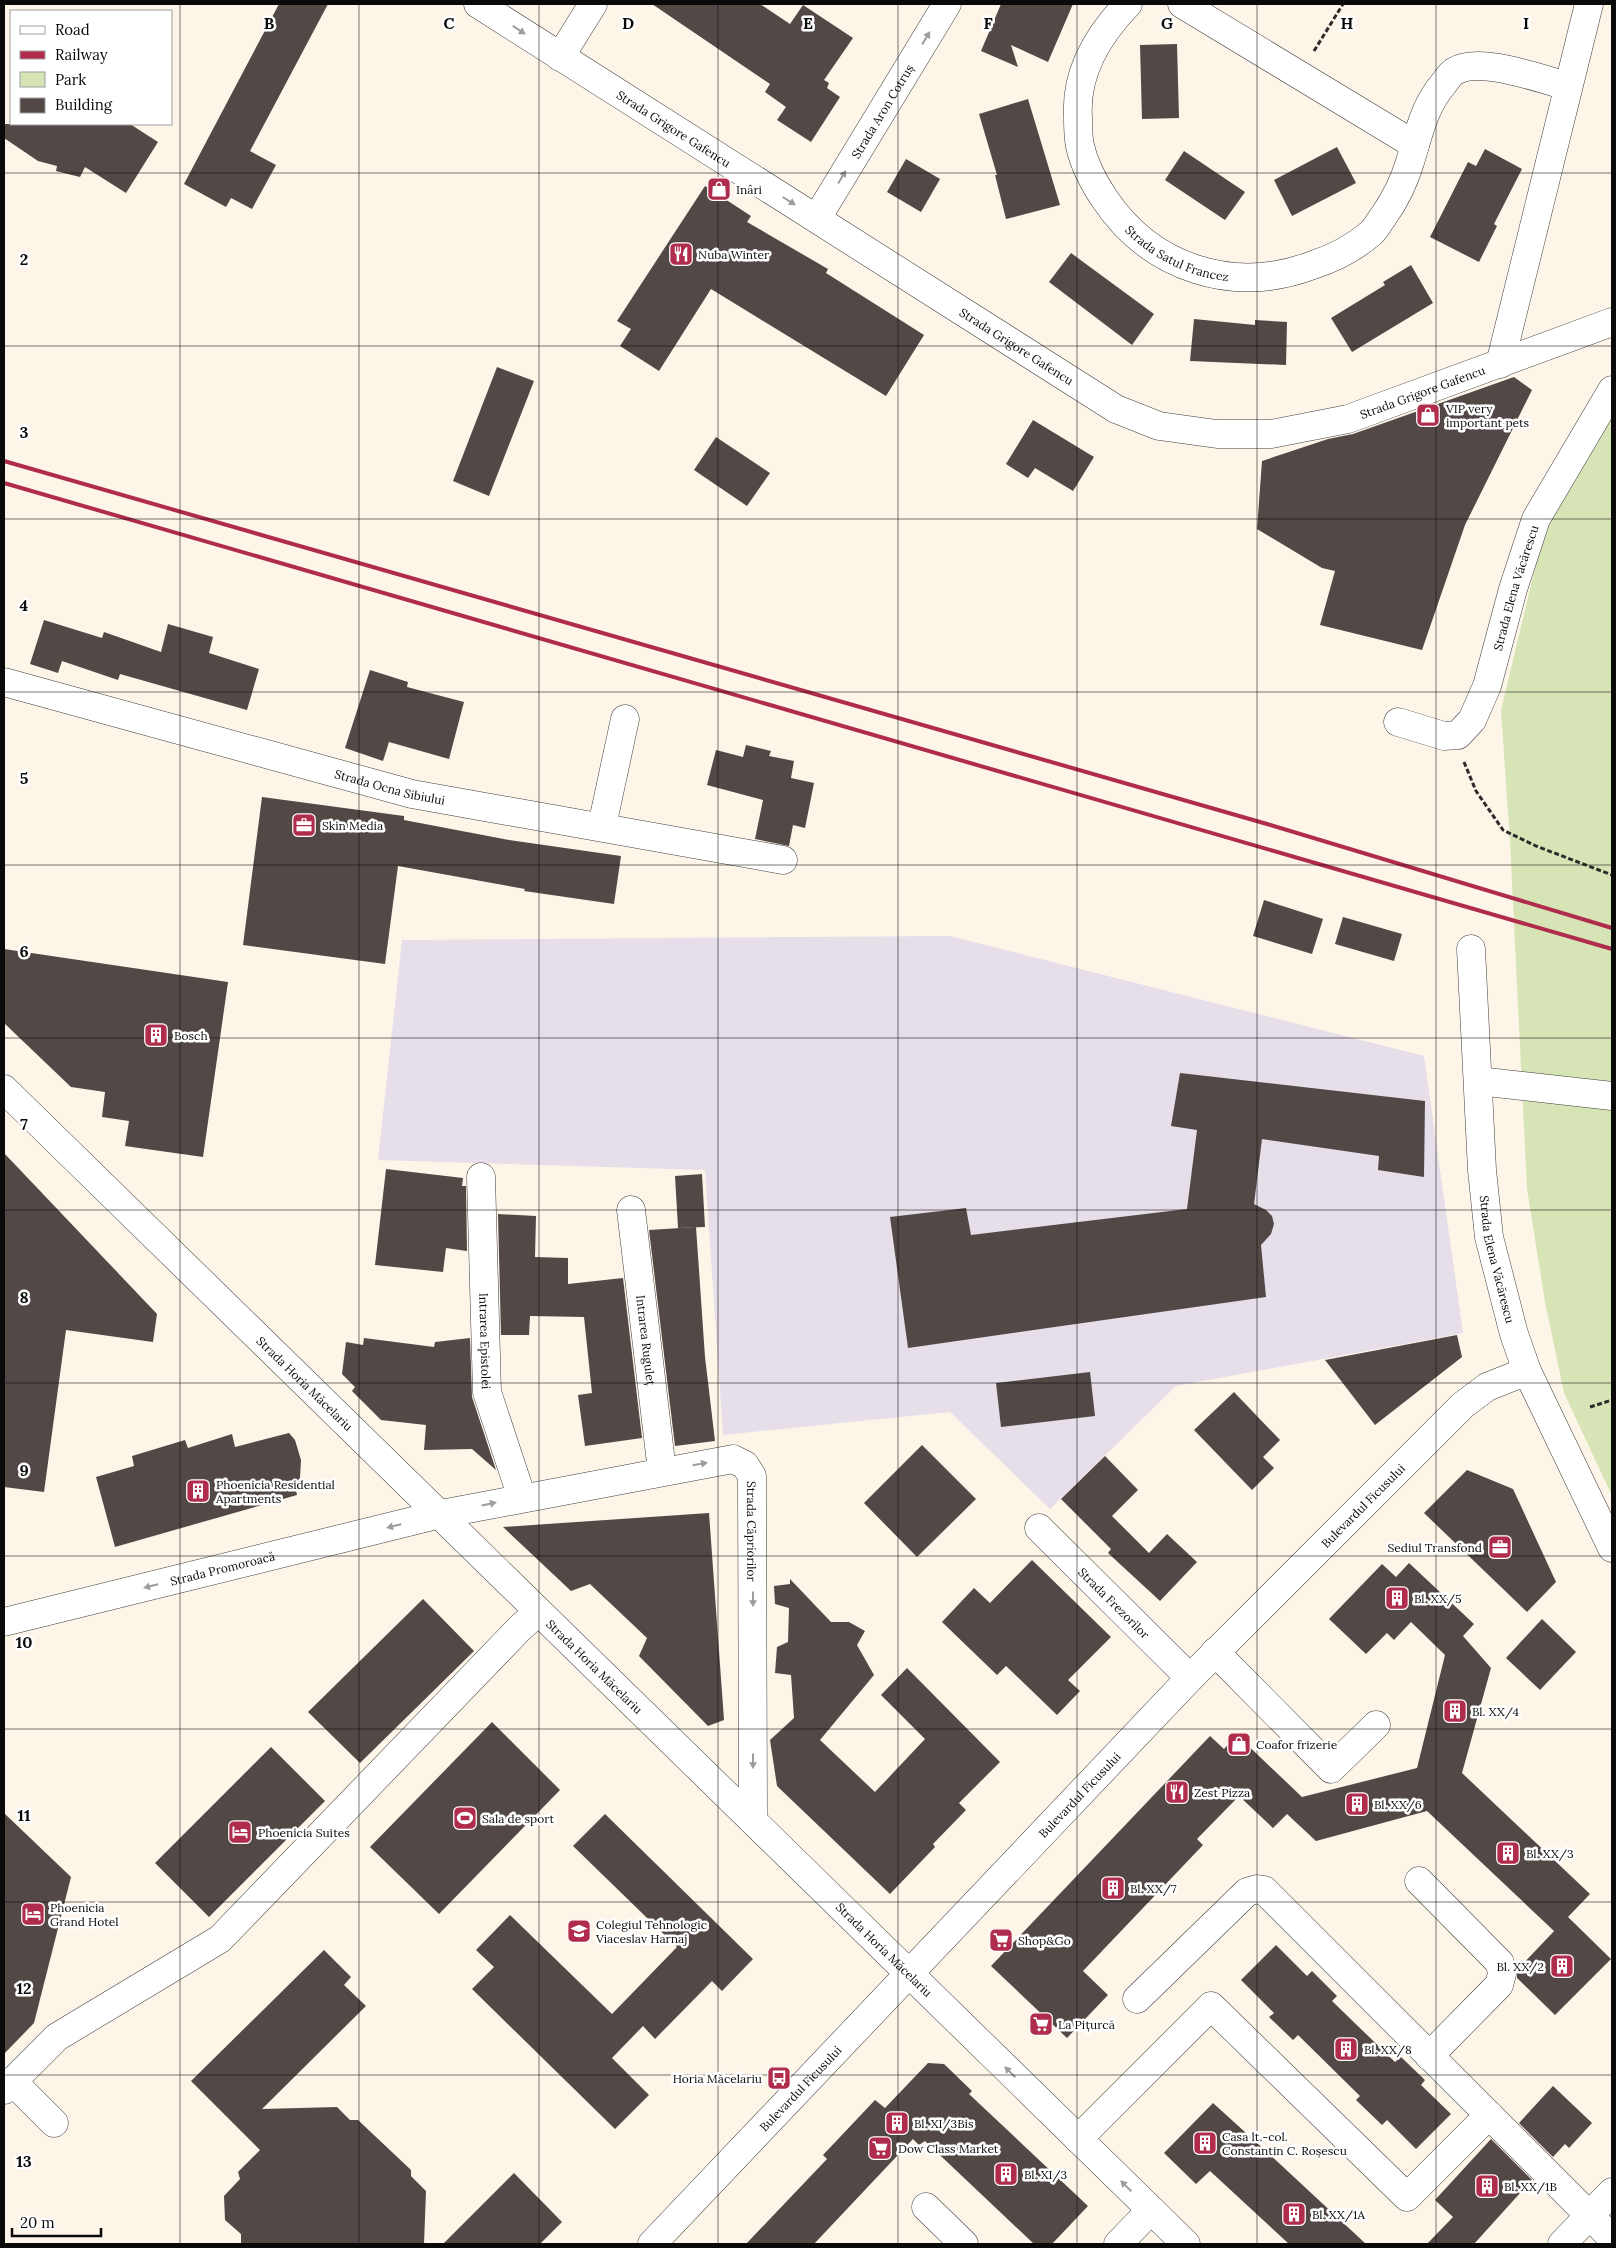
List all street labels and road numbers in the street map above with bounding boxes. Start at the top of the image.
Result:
street label: Strada Aron Cotruș [848,61,916,161]
street label: Strada Grigore Gafencu [614,87,734,170]
street label: Strada Satul Francez [1123,222,1230,284]
street label: Strada Grigore Gafencu [957,304,1076,388]
street label: Strada Grigore Gafencu [1358,362,1487,422]
street label: Strada Elena Văcărescu [1489,523,1541,652]
street label: Strada Ocna Sibiului [333,766,446,807]
street label: Strada Elena Văcărescu [1477,1195,1518,1325]
street label: Intrarea Epistolei [477,1293,494,1389]
street label: Intrarea Ruguleț [634,1294,659,1386]
street label: Strada Horia Măcelariu [254,1333,356,1434]
street label: Bulevardul Ficusului [1318,1460,1408,1550]
street label: Strada Căpriorilor [745,1481,760,1582]
street label: Strada Promoroacă [168,1548,276,1588]
street label: Strada Frezorilor [1075,1564,1154,1642]
street label: Strada Horia Măcelariu [544,1616,646,1717]
street label: Bulevardul Ficusului [1035,1749,1123,1841]
street label: Strada Horia Măcelariu [833,1899,936,2000]
street label: Bulevardul Ficusului [756,2042,844,2134]

